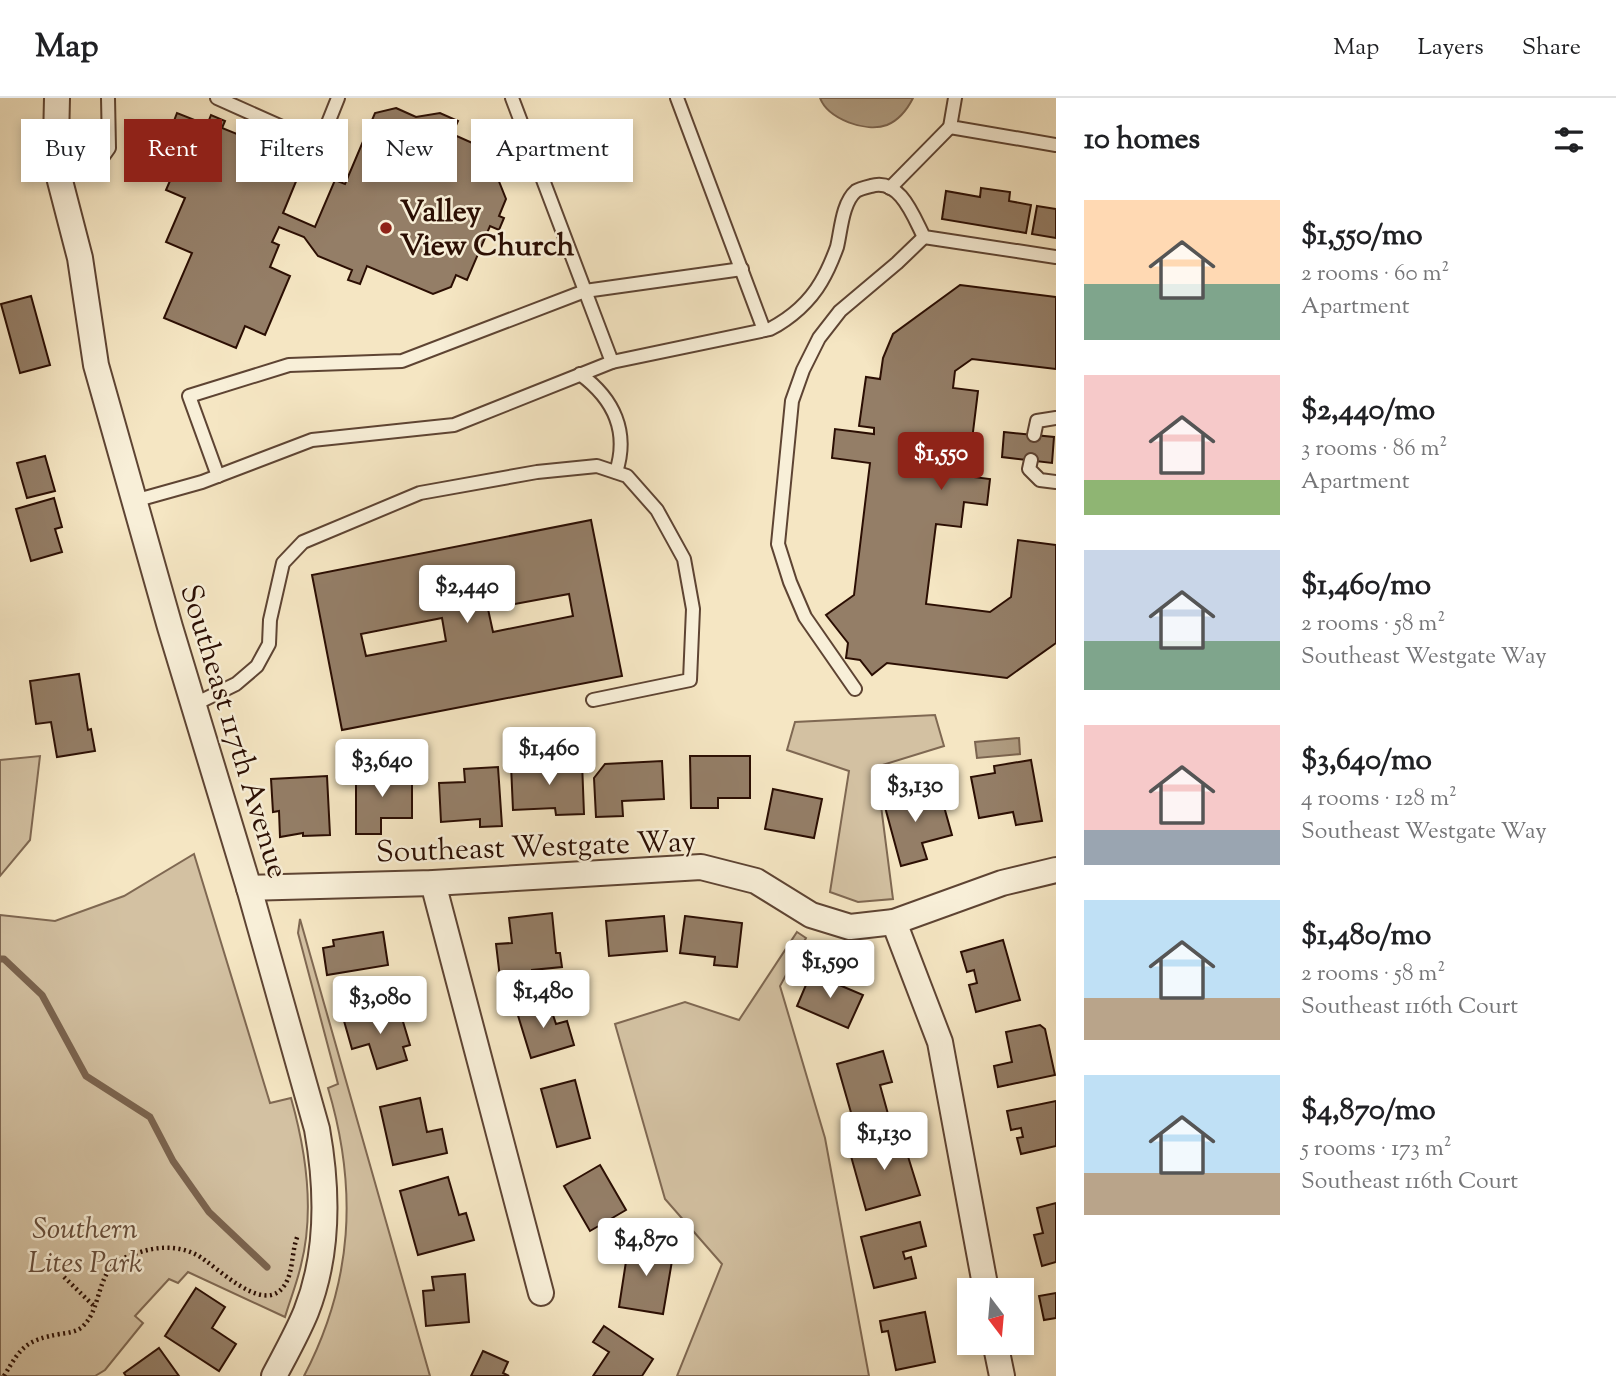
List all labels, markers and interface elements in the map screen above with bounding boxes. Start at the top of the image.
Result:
text: Map [35,24,99,72]
text: Map [1333,31,1379,65]
text: Layers [1417,31,1484,65]
text: Share [1522,31,1581,65]
chip: Buy [21,119,110,182]
chip: Rent [124,119,222,182]
chip: Filters [236,119,348,182]
chip: New [362,119,457,182]
chip: Apartment [471,119,633,182]
text: 10 homes [1084,119,1200,162]
icon: filters [1550,121,1588,159]
place label: Valley View Church [400,192,575,269]
text: $1,550/mo [1301,215,1423,258]
marker: Valley View Church [378,220,394,236]
icon: home [1140,228,1224,312]
text: 2 rooms · 60 m² [1301,258,1449,291]
text: Apartment [1301,291,1410,324]
text: $2,440/mo [1301,390,1435,433]
icon: home [1140,403,1224,487]
pin: $1,550 [884,432,998,492]
text: 3 rooms · 86 m² [1301,433,1447,466]
text: $1,550 [914,438,968,471]
text: Apartment [1301,466,1410,499]
text: $1,460/mo [1301,565,1431,608]
pin: $2,440 [410,566,524,625]
text: $2,440 [435,571,499,604]
icon: home [1140,578,1224,662]
street label: Southeast 117th Avenue [167,579,298,884]
text: 2 rooms · 58 m² [1301,608,1445,641]
text: Southeast Westgate Way [1301,641,1547,674]
pin: $1,460 [492,728,606,787]
text: $1,460 [519,733,579,766]
pin: $3,640 [325,740,439,799]
text: $3,640/mo [1301,740,1432,783]
text: $3,640 [351,745,413,778]
icon: home [1140,753,1224,837]
pin: $3,130 [858,764,972,824]
text: $3,130 [887,770,943,803]
text: 4 rooms · 128 m² [1301,783,1457,816]
text: Southeast Westgate Way [1301,816,1547,849]
street label: Southeast Westgate Way [375,821,697,876]
text: $1,480/mo [1301,915,1431,958]
icon: home [1140,928,1224,1012]
pin: $1,590 [773,940,887,1000]
text: $1,590 [801,946,859,979]
text: 2 rooms · 58 m² [1301,958,1445,991]
pin: $1,480 [486,970,600,1030]
pin: $3,080 [323,976,437,1036]
text: $1,480 [512,976,574,1009]
text: $3,080 [349,982,411,1015]
text: Southeast 116th Court [1301,991,1518,1024]
text: $4,870/mo [1301,1090,1436,1133]
icon: home [1140,1103,1224,1187]
pin: $1,130 [827,1112,941,1172]
text: $1,130 [857,1118,911,1151]
text: 5 rooms · 173 m² [1301,1133,1452,1166]
text: Southeast 116th Court [1301,1166,1518,1199]
park label: Southern Lites Park [27,1209,143,1286]
pin: $4,870 [589,1218,703,1278]
text: $4,870 [614,1224,678,1257]
north arrow [957,1278,1034,1354]
map controls [957,1278,1034,1355]

